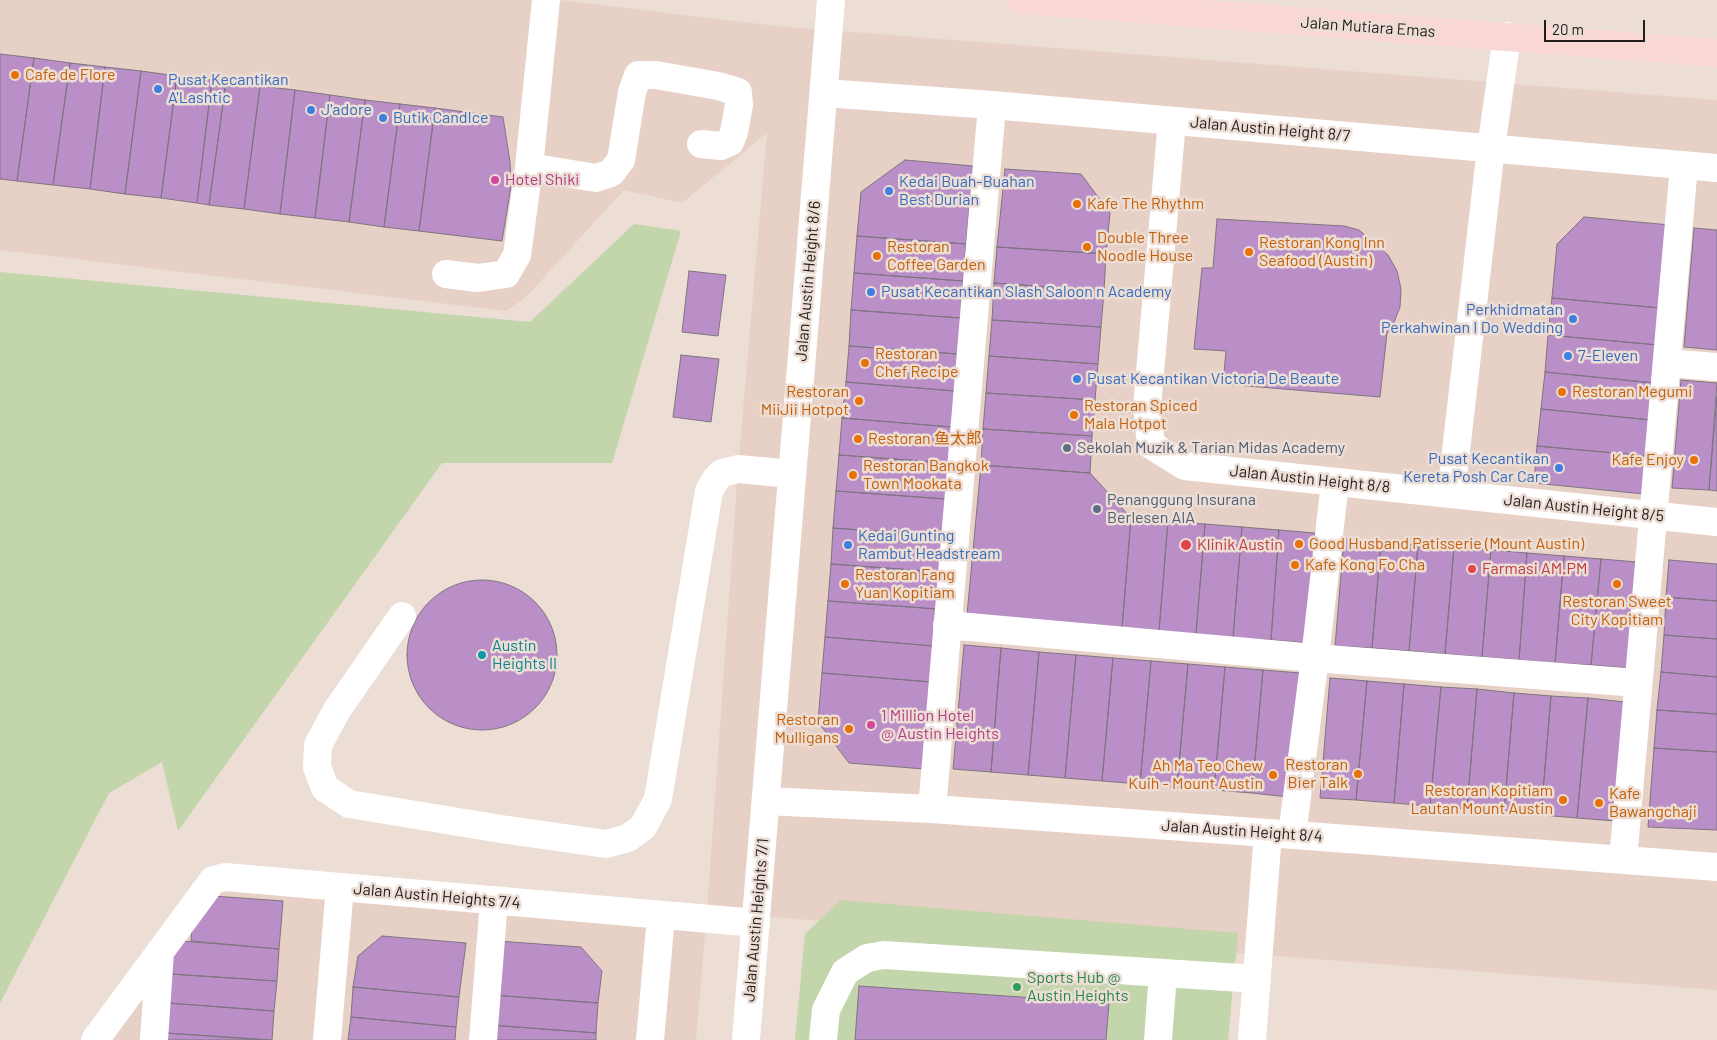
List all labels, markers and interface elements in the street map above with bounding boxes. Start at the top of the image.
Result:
scale bar [1547,10,1648,42]
street label: Jalan Mutiara Emas [1300,13,1436,41]
text: 20 m [1552,20,1584,38]
place label: Cafe de Flore [25,65,116,85]
marker: Cafe de Flore [9,69,21,81]
place label: Pusat Kecantikan A'Lashtic [168,70,289,108]
marker: Pusat Kecantikan A'Lashtic [152,83,164,95]
place label: J'adore [321,100,372,120]
marker: J'adore [305,104,317,116]
place label: Butik CandIce [393,108,488,128]
marker: Butik CandIce [377,112,389,124]
street label: Jalan Austin Height 8/7 [1189,112,1351,146]
place label: Hotel Shiki [505,170,579,190]
place label: Kedai Buah-Buahan Best Durian [899,172,1035,210]
marker: Hotel Shiki [489,174,501,186]
marker: Kedai Buah-Buahan Best Durian [883,185,895,197]
place label: Kafe The Rhythm [1087,194,1204,214]
marker: Kafe The Rhythm [1071,198,1083,210]
street label: Jalan Austin Height 8/6 [791,200,825,362]
place label: Double Three Noodle House [1097,228,1193,266]
place label: Restoran Kong Inn Seafood (Austin) [1259,233,1385,271]
place label: Restoran Coffee Garden [887,237,986,275]
marker: Double Three Noodle House [1081,241,1093,253]
marker: Restoran Kong Inn Seafood (Austin) [1243,246,1255,258]
marker: Restoran Coffee Garden [871,250,883,262]
place label: Pusat Kecantikan Slash Saloon n Academy [881,282,1172,302]
marker: Pusat Kecantikan Slash Saloon n Academy [865,286,877,298]
place label: Perkhidmatan Perkahwinan I Do Wedding [1381,300,1563,338]
marker: Perkhidmatan Perkahwinan I Do Wedding [1567,313,1579,325]
place label: Restoran Chef Recipe [875,344,958,382]
place label: 7-Eleven [1578,346,1638,366]
marker: 7-Eleven [1562,350,1574,362]
marker: Restoran Chef Recipe [859,357,871,369]
place label: Pusat Kecantikan Victoria De Beaute [1087,369,1339,389]
marker: Pusat Kecantikan Victoria De Beaute [1071,373,1083,385]
place label: Restoran MiiJii Hotpot [761,382,849,420]
place label: Restoran Megumi [1572,382,1692,402]
marker: Restoran Megumi [1556,386,1568,398]
marker: Restoran MiiJii Hotpot [853,395,865,407]
place label: Restoran Spiced Mala Hotpot [1084,396,1198,434]
marker: Restoran Spiced Mala Hotpot [1068,409,1080,421]
place label: Restoran 鱼太郎 [868,429,982,449]
marker: Restoran 鱼太郎 [852,433,864,445]
place label: Sekolah Muzik & Tarian Midas Academy [1077,438,1345,458]
marker: Sekolah Muzik & Tarian Midas Academy [1061,442,1073,454]
place label: Pusat Kecantikan Kereta Posh Car Care [1403,449,1549,487]
place label: Kafe Enjoy [1611,450,1684,470]
marker: Kafe Enjoy [1688,454,1700,466]
place label: Restoran Bangkok Town Mookata [863,456,989,494]
street label: Jalan Austin Height 8/8 [1229,461,1391,497]
marker: Pusat Kecantikan Kereta Posh Car Care [1553,462,1565,474]
marker: Restoran Bangkok Town Mookata [847,469,859,481]
place label: Penanggung Insurana Berlesen AIA [1107,490,1256,528]
street label: Jalan Austin Height 8/5 [1503,490,1665,526]
marker: Penanggung Insurana Berlesen AIA [1091,503,1103,515]
place label: Kedai Gunting Rambut Headstream [858,526,1000,564]
place label: Good Husband Patisserie (Mount Austin) [1309,534,1584,554]
place label: Klinik Austin [1197,535,1283,555]
marker: Klinik Austin [1179,538,1193,552]
marker: Good Husband Patisserie (Mount Austin) [1293,538,1305,550]
marker: Kedai Gunting Rambut Headstream [842,539,854,551]
place label: Kafe Kong Fo Cha [1305,555,1425,575]
marker: Kafe Kong Fo Cha [1289,559,1301,571]
place label: Farmasi AM.PM [1482,559,1587,579]
marker: Farmasi AM.PM [1466,563,1478,575]
place label: Restoran Fang Yuan Kopitiam [855,565,955,603]
marker: Restoran Fang Yuan Kopitiam [839,578,851,590]
marker: Restoran Sweet City Kopitiam [1611,578,1623,590]
place label: Restoran Sweet City Kopitiam [1562,592,1672,630]
place label: Austin Heights II [492,636,557,674]
marker: Austin Heights II [476,649,488,661]
place label: 1 Million Hotel @ Austin Heights [881,706,999,744]
place label: Restoran Mulligans [774,710,839,748]
marker: 1 Million Hotel @ Austin Heights [865,719,877,731]
marker: Restoran Mulligans [843,723,855,735]
place label: Restoran Bier Talk [1285,755,1348,793]
place label: Ah Ma Teo Chew Kuih - Mount Austin [1128,756,1263,794]
marker: Restoran Bier Talk [1352,768,1364,780]
marker: Ah Ma Teo Chew Kuih - Mount Austin [1267,769,1279,781]
place label: Restoran Kopitiam Lautan Mount Austin [1410,781,1553,819]
place label: Kafe Bawangchaji [1609,784,1697,822]
marker: Restoran Kopitiam Lautan Mount Austin [1557,794,1569,806]
marker: Kafe Bawangchaji [1593,797,1605,809]
street label: Jalan Austin Height 8/4 [1161,816,1323,846]
street label: Jalan Austin Heights 7/1 [739,837,773,1003]
street label: Jalan Austin Heights 7/4 [353,879,521,913]
place label: Sports Hub @ Austin Heights [1027,968,1128,1006]
marker: Sports Hub @ Austin Heights [1011,981,1023,993]

